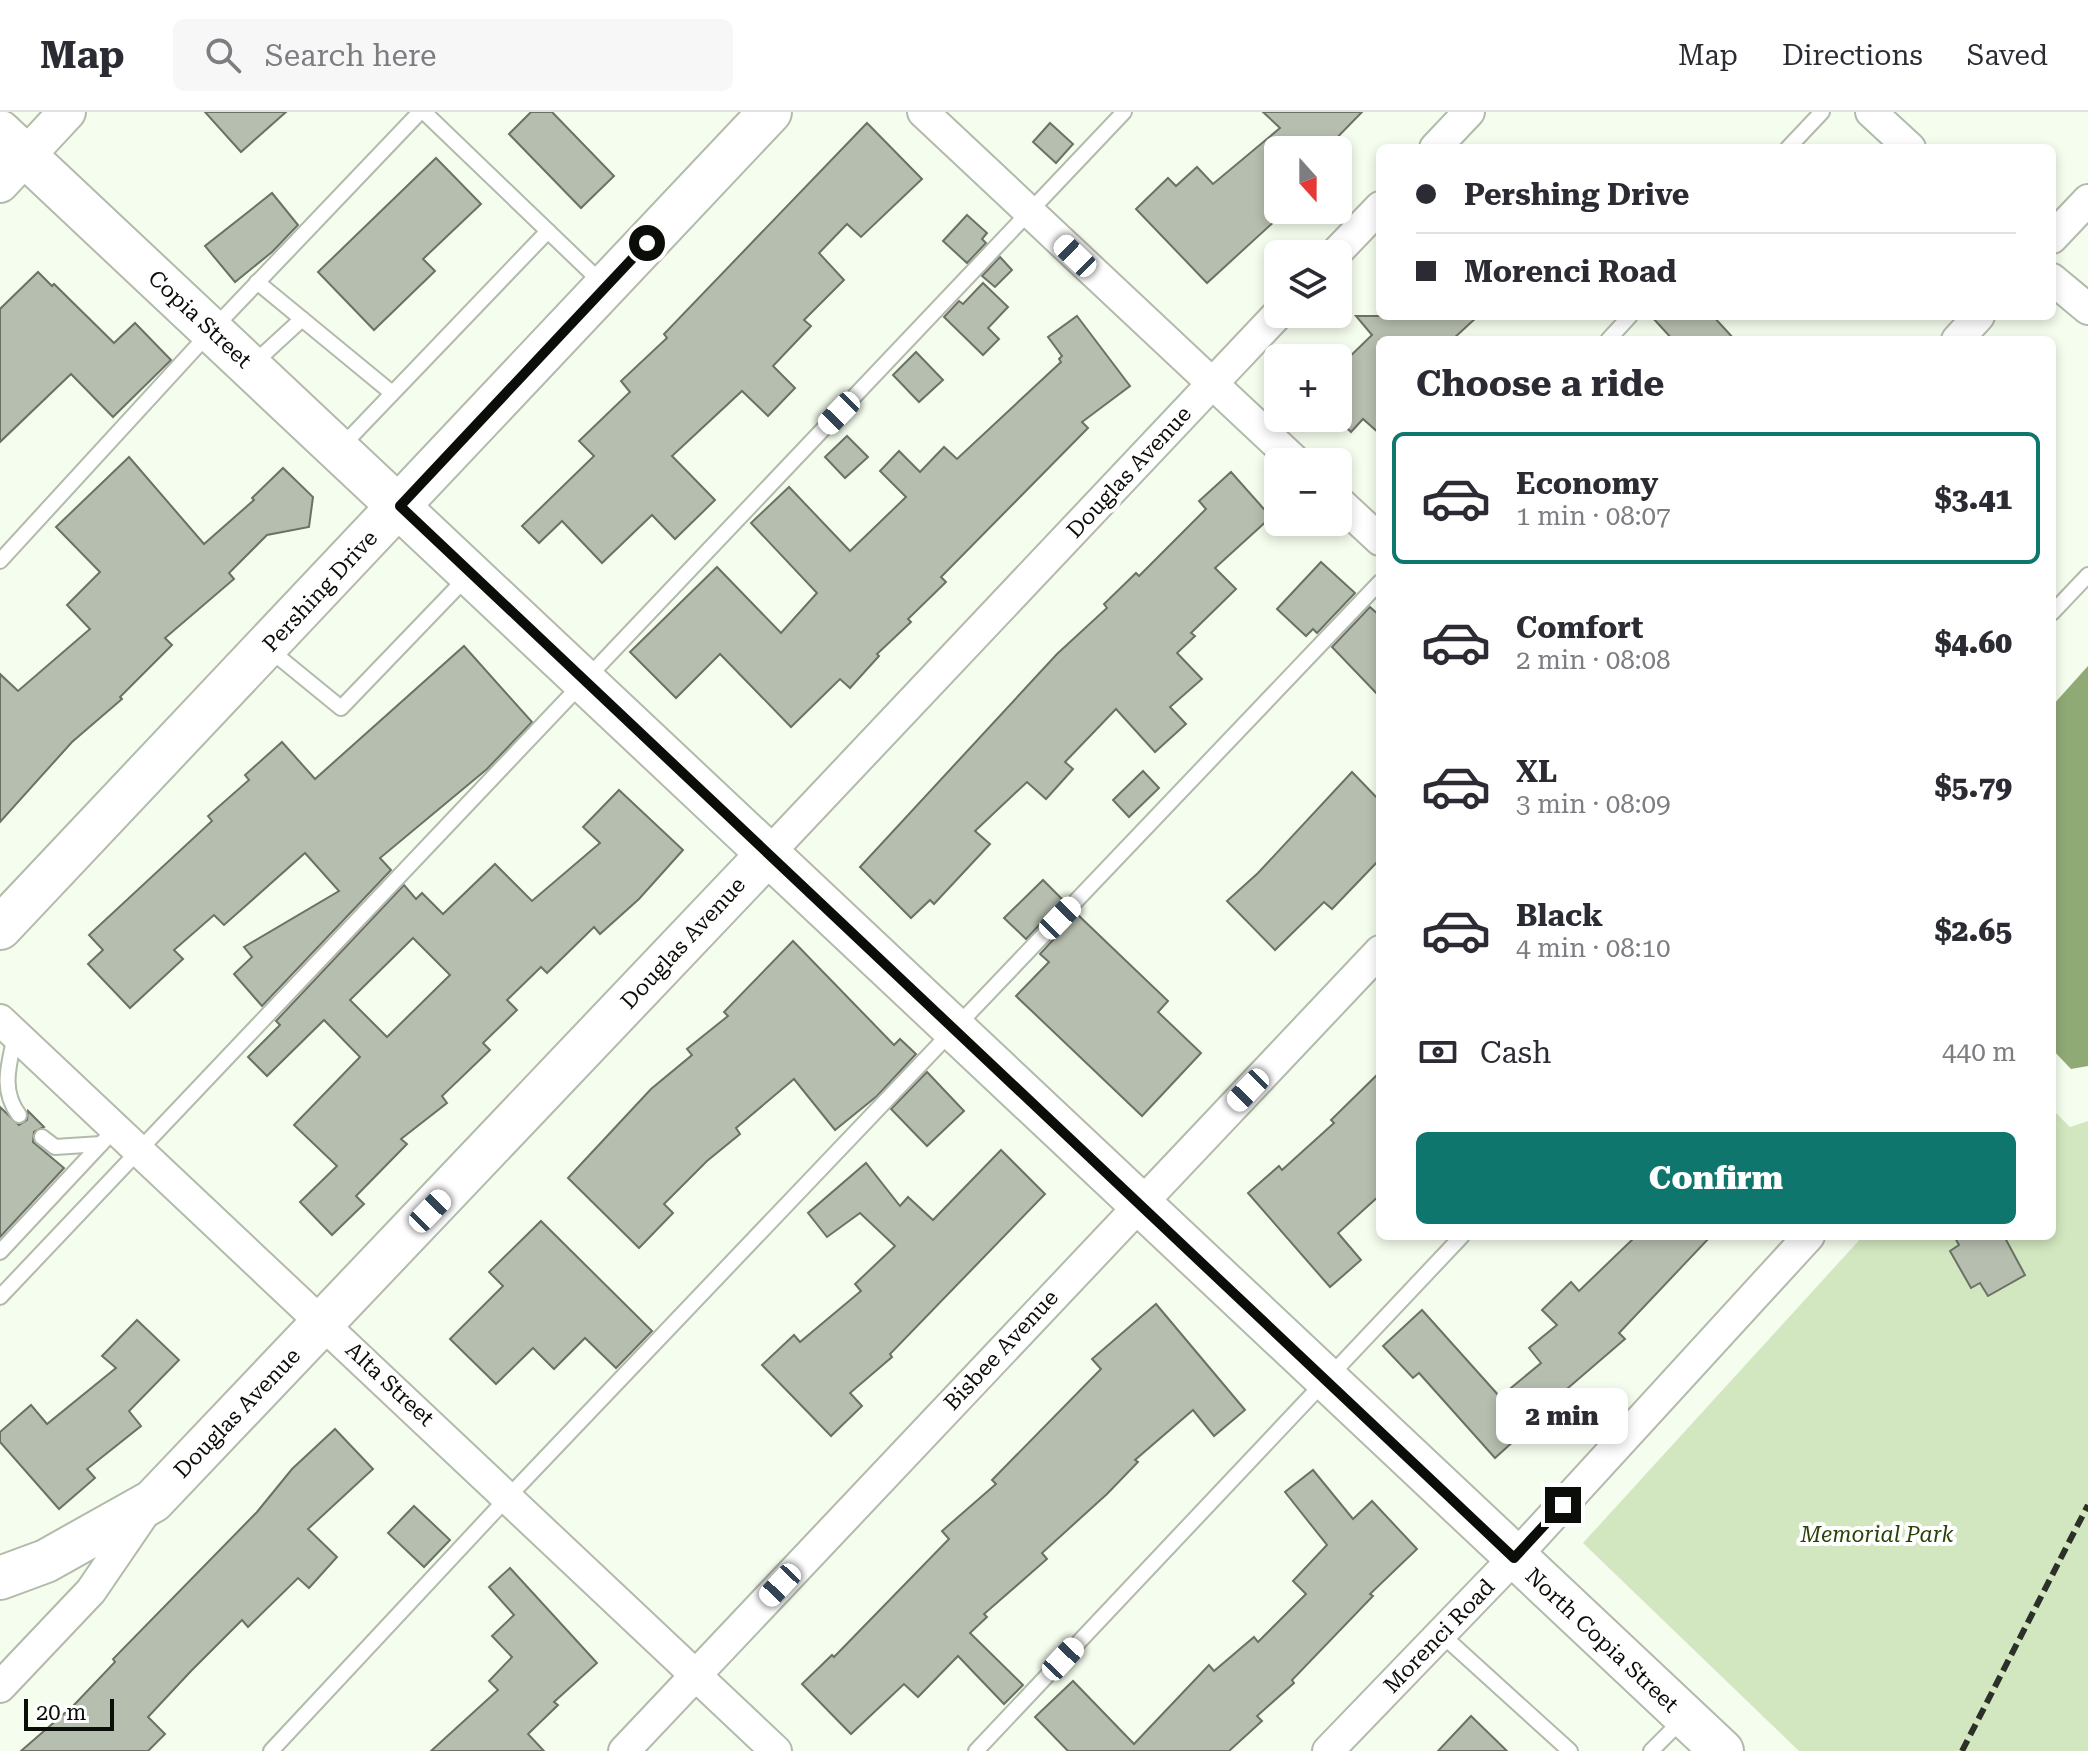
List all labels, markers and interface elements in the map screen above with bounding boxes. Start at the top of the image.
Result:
search box [173,19,733,91]
text: Map [40,33,125,77]
icon: search [201,33,245,77]
text: Search here [265,38,437,73]
text: Map [1678,39,1738,72]
text: Directions [1782,39,1923,72]
text: Saved [1967,39,2048,72]
north arrow [1264,136,1352,224]
map controls [1264,136,1352,536]
text: Pershing Drive [1464,177,1689,212]
route start [629,225,665,261]
car [1049,231,1101,281]
button: layers [1264,240,1352,328]
text: Morenci Road [1464,254,1677,289]
street label: Copia Street [143,265,257,373]
button: + [1264,344,1352,432]
text: Choose a ride [1416,363,1664,405]
car [814,387,864,439]
street label: Douglas Avenue [1062,401,1196,543]
button: − [1264,448,1352,536]
icon: car [1420,462,1492,534]
text: Economy [1516,466,1658,501]
text: $3.41 [1935,481,2012,516]
text: 1 min · 08:07 [1516,501,1671,531]
street label: Pershing Drive [258,525,382,657]
icon: car [1420,606,1492,678]
text: Comfort [1516,610,1643,645]
text: $4.60 [1935,625,2012,660]
text: 2 min · 08:08 [1516,645,1671,675]
icon: car [1420,750,1492,822]
text: XL [1516,754,1557,789]
text: $5.79 [1935,769,2012,804]
text: 3 min · 08:09 [1516,789,1671,819]
street label: Douglas Avenue [616,872,750,1014]
car [1035,892,1085,944]
icon: car [1420,894,1492,966]
text: Black [1516,898,1603,933]
text: $2.65 [1935,913,2012,948]
text: 4 min · 08:10 [1516,933,1671,963]
icon: cash [1416,1030,1460,1074]
text: Cash [1480,1035,1551,1070]
text: 440 m [1942,1037,2016,1067]
car [1223,1064,1273,1116]
button: Confirm [1416,1132,2016,1224]
car [405,1185,455,1237]
street label: Bisbee Avenue [939,1285,1063,1415]
street label: Alta Street [341,1337,439,1431]
street label: Douglas Avenue [169,1343,305,1483]
callout: 2 min [1497,1389,1629,1445]
text: 2 min [1525,1401,1599,1431]
route end [1545,1487,1581,1523]
park label: Memorial Park [1800,1522,1954,1547]
car [755,1559,805,1611]
street label: North Copia Street [1520,1563,1684,1717]
street label: Morenci Road [1379,1574,1499,1698]
car [1038,1633,1088,1685]
scale bar [24,1695,114,1731]
text: 20 m [36,1700,86,1725]

